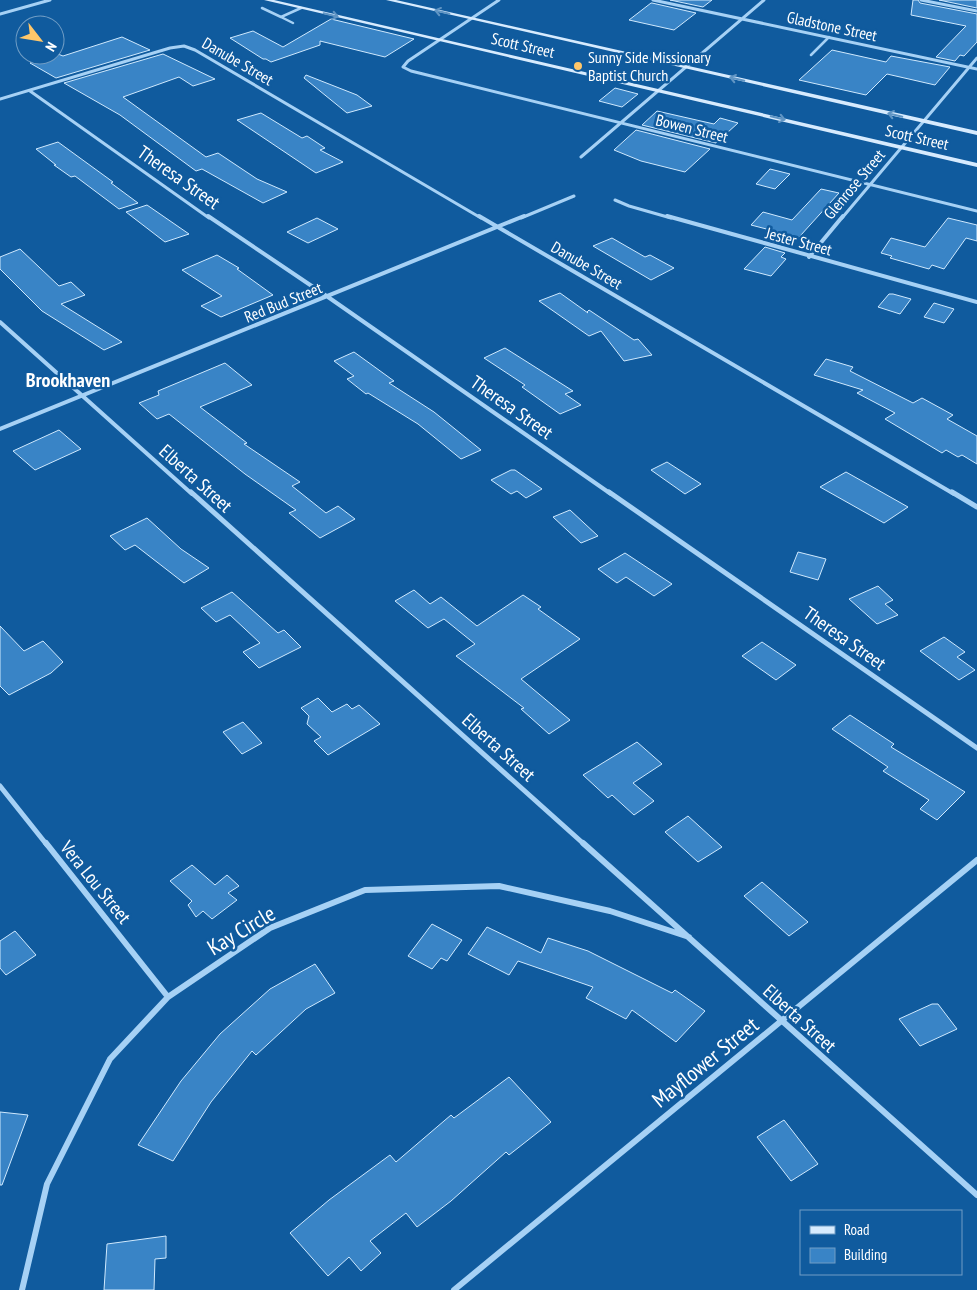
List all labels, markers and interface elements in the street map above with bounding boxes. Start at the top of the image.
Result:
one-way arrow [434,7,450,16]
street label: Gladstone Street [785,7,879,45]
one-way arrow [323,11,339,20]
north arrow [15,15,65,65]
street label: Scott Street [489,28,557,62]
street label: Danube Street [199,33,278,90]
text: N [41,39,61,55]
place label: Sunny Side Missionary Baptist Church [588,47,711,85]
marker: Sunny Side Missionary Baptist Church [572,60,584,72]
one-way arrow [729,74,745,83]
street label: Bowen Street [654,109,731,147]
one-way arrow [888,110,904,119]
one-way arrow [769,114,785,123]
street label: Scott Street [883,120,951,154]
street label: Theresa Street [133,140,225,215]
street label: Glenrose Street [819,145,889,223]
street label: Jester Street [763,222,835,260]
street label: Danube Street [548,237,627,294]
street label: Red Bud Street [241,277,325,327]
district label: Brookhaven [26,367,110,393]
street label: Theresa Street [466,370,558,445]
street label: Elberta Street [154,439,238,518]
street label: Theresa Street [799,601,891,676]
street label: Elberta Street [457,708,541,787]
street label: Vera Lou Street [55,835,137,929]
street label: Kay Circle [202,899,280,961]
street label: Elberta Street [758,979,842,1058]
street label: Mayflower Street [646,1011,764,1113]
legend [800,1210,962,1275]
text: Road [844,1220,870,1239]
text: Building [844,1245,887,1264]

